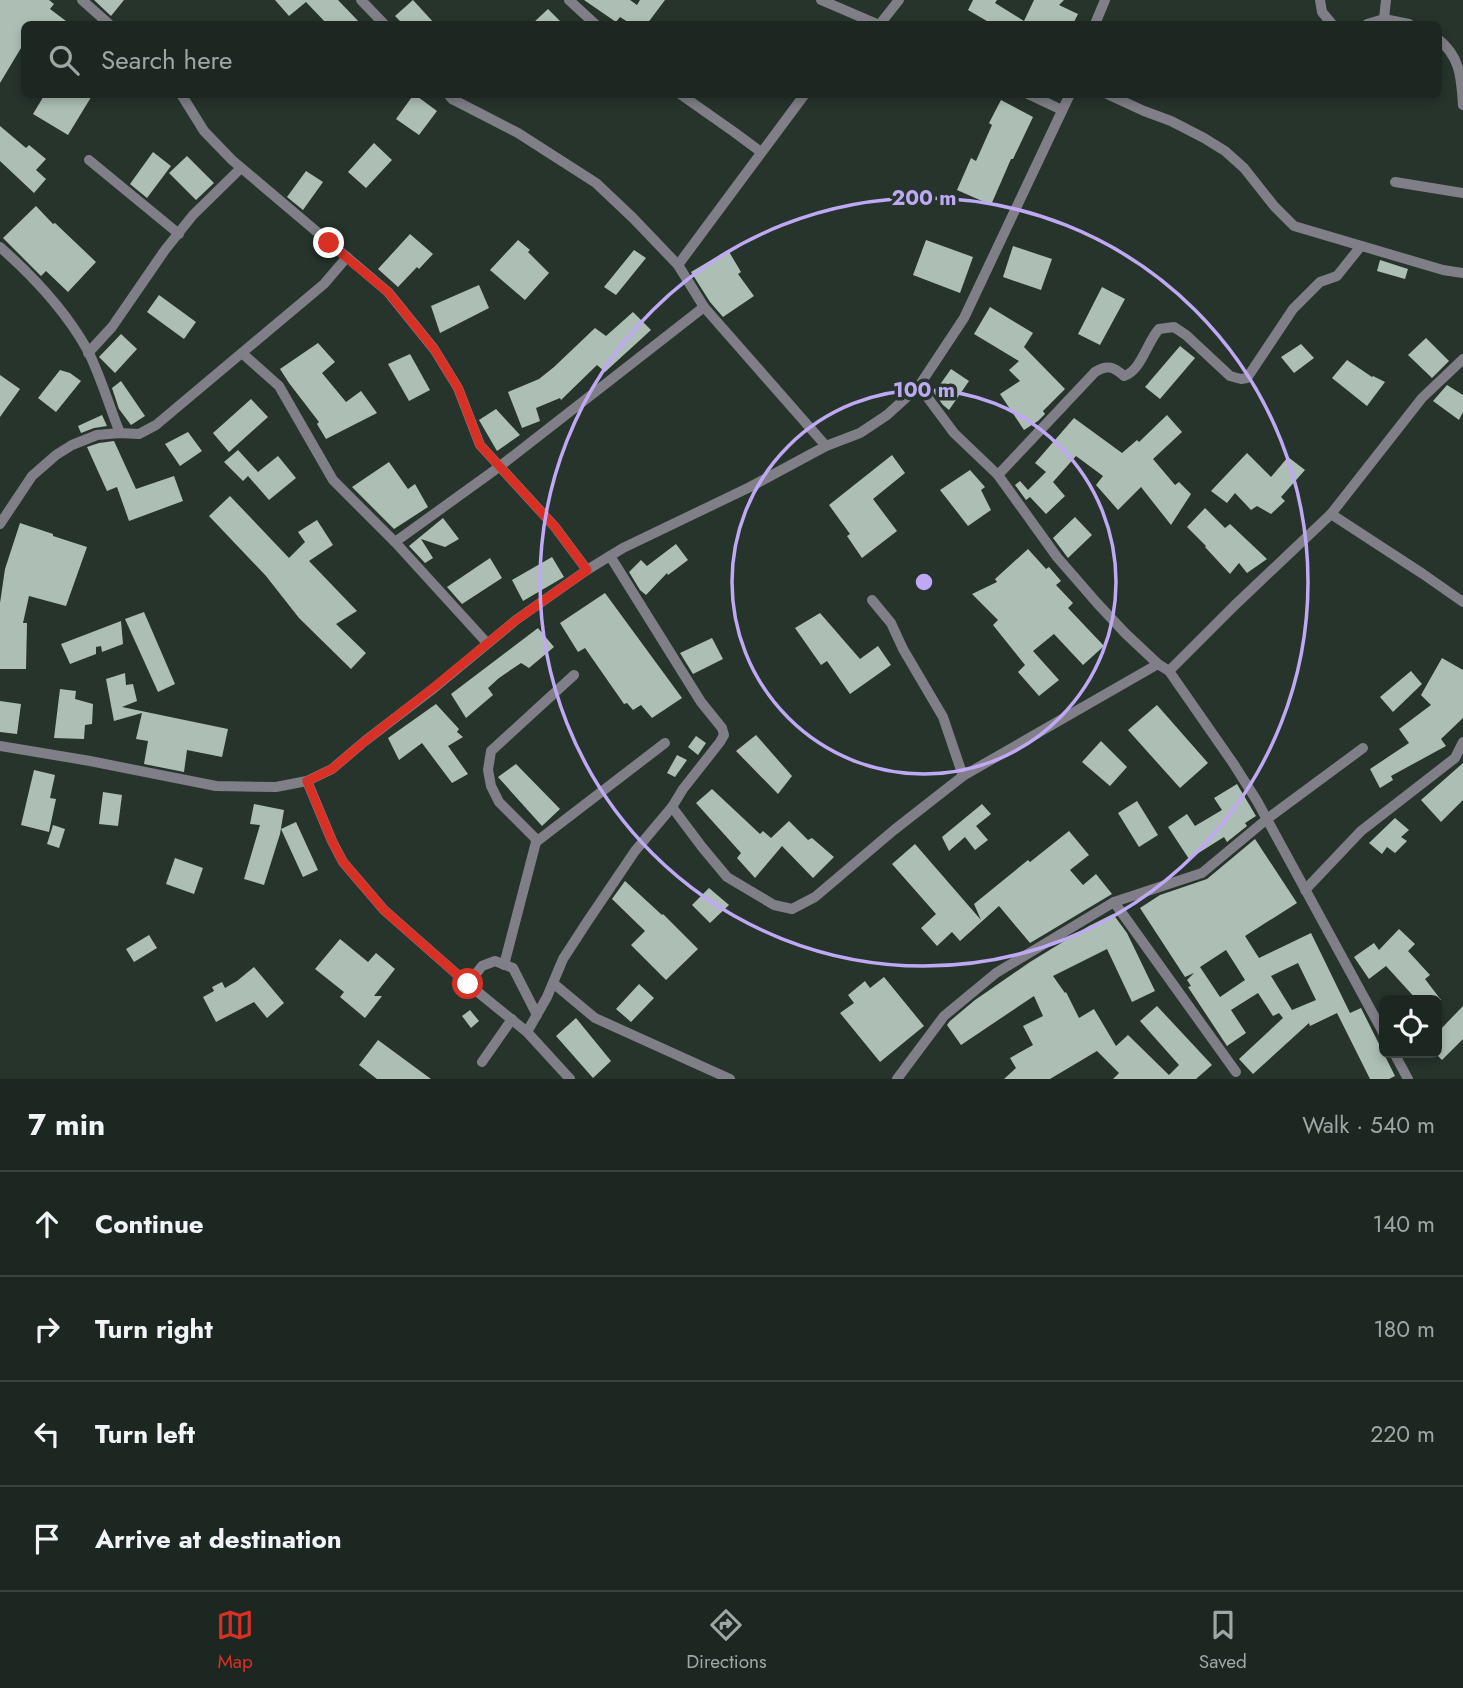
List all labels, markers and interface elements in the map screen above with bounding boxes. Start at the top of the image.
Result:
search box [21,21,1442,98]
icon: search [45,41,83,79]
text: Search here [101,41,233,79]
text: 200 m [891,183,957,213]
route end [313,227,344,258]
text: 100 m [893,375,955,405]
centre of rings [912,570,936,594]
route start [452,968,483,999]
map controls [1379,995,1442,1058]
button: locate [1379,995,1442,1058]
text: 7 min [28,1103,105,1146]
text: Walk · 540 m [1302,1108,1435,1142]
icon: ahead [28,1205,66,1243]
text: Continue [95,1205,204,1243]
text: 140 m [1373,1207,1435,1241]
icon: right [28,1310,66,1348]
text: Turn right [95,1310,213,1348]
text: 180 m [1373,1312,1435,1346]
icon: left [28,1415,66,1453]
text: Turn left [95,1415,195,1453]
text: 220 m [1370,1417,1435,1451]
icon: arrive [28,1520,66,1558]
text: Arrive at destination [95,1520,342,1558]
tab: Map [216,1606,254,1675]
tab: Directions [686,1606,767,1675]
tab: Saved [1199,1606,1247,1675]

